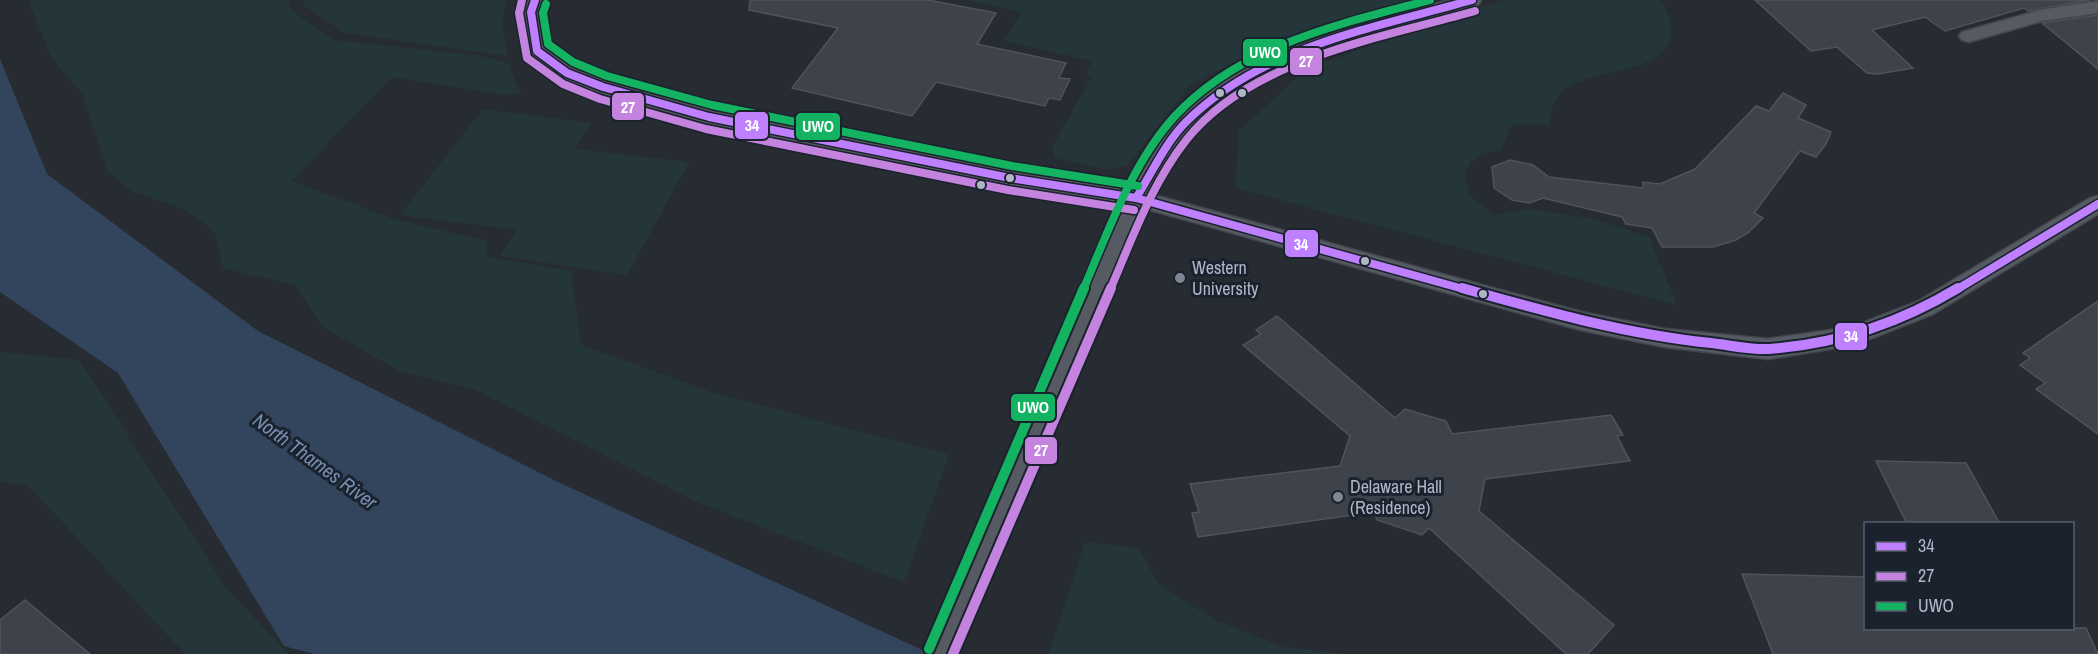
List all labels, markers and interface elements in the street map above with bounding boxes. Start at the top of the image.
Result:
line badge: UWO [1242,38,1288,67]
text: UWO [1249,41,1281,63]
line badge: 27 [1289,47,1323,76]
text: 27 [1299,50,1313,72]
unlabelled marker [1214,87,1226,99]
unlabelled marker [1236,87,1248,99]
line badge: 27 [611,92,645,121]
text: 27 [621,96,635,118]
line badge: 34 [734,111,769,140]
line badge: UWO [795,112,841,141]
text: 34 [745,114,760,136]
text: UWO [802,115,834,137]
unlabelled marker [1004,172,1016,184]
unlabelled marker [975,179,987,191]
line badge: 34 [1284,229,1319,258]
text: 34 [1294,233,1309,255]
place label: Western University [1192,255,1259,301]
unlabelled marker [1359,255,1371,267]
marker: Western University [1173,271,1187,285]
unlabelled marker [1477,288,1489,300]
line badge: 34 [1834,322,1868,351]
text: 34 [1844,325,1859,347]
line badge: UWO [1010,393,1056,422]
text: UWO [1017,396,1049,418]
water label: North Thames River [248,406,383,515]
line badge: 27 [1024,436,1058,465]
text: 27 [1034,439,1048,461]
place label: Delaware Hall (Residence) [1350,474,1442,520]
marker: Delaware Hall (Residence) [1331,490,1345,504]
legend [1864,522,2074,630]
text: 34 [1918,533,1934,558]
text: 27 [1918,563,1934,588]
text: UWO [1918,593,1954,618]

